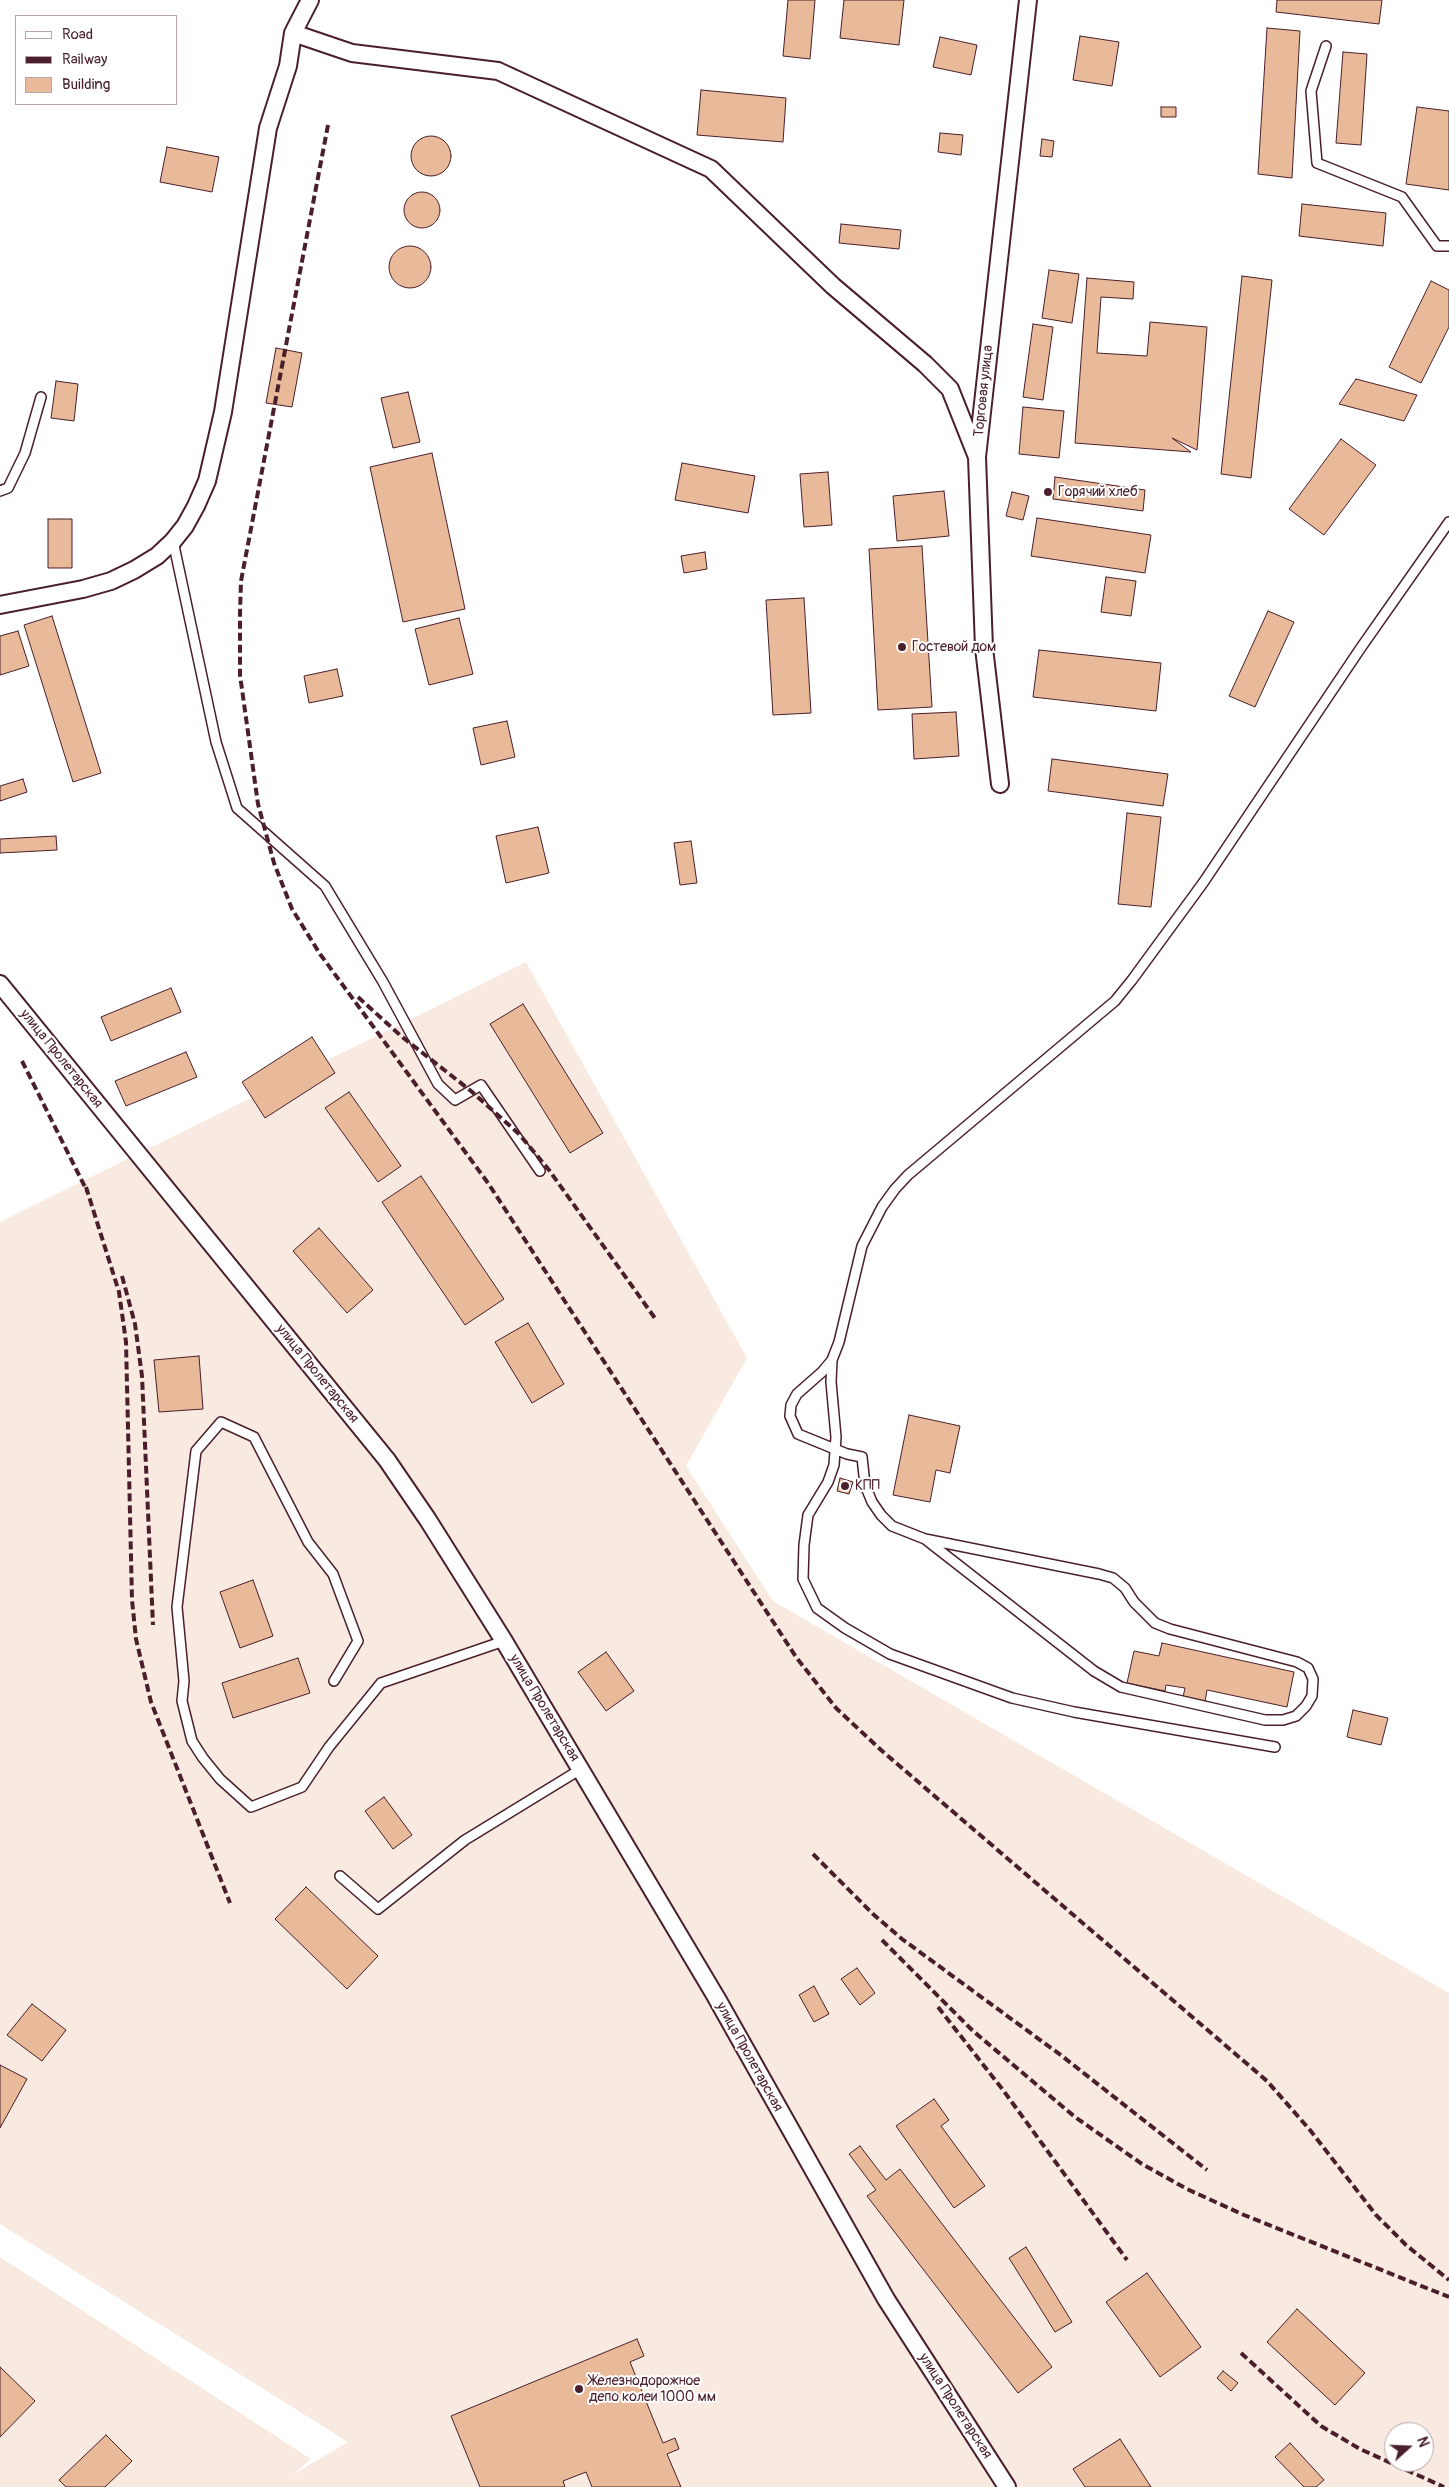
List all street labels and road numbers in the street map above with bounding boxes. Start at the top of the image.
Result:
street label: Торговая улица [971,344,997,438]
street label: улица Пролетарская [16,1006,106,1112]
street label: улица Пролетарская [272,1321,362,1427]
street label: улица Пролетарская [505,1651,583,1765]
street label: улица Пролетарская [712,1999,786,2115]
street label: улица Пролетарская [915,2350,995,2462]

